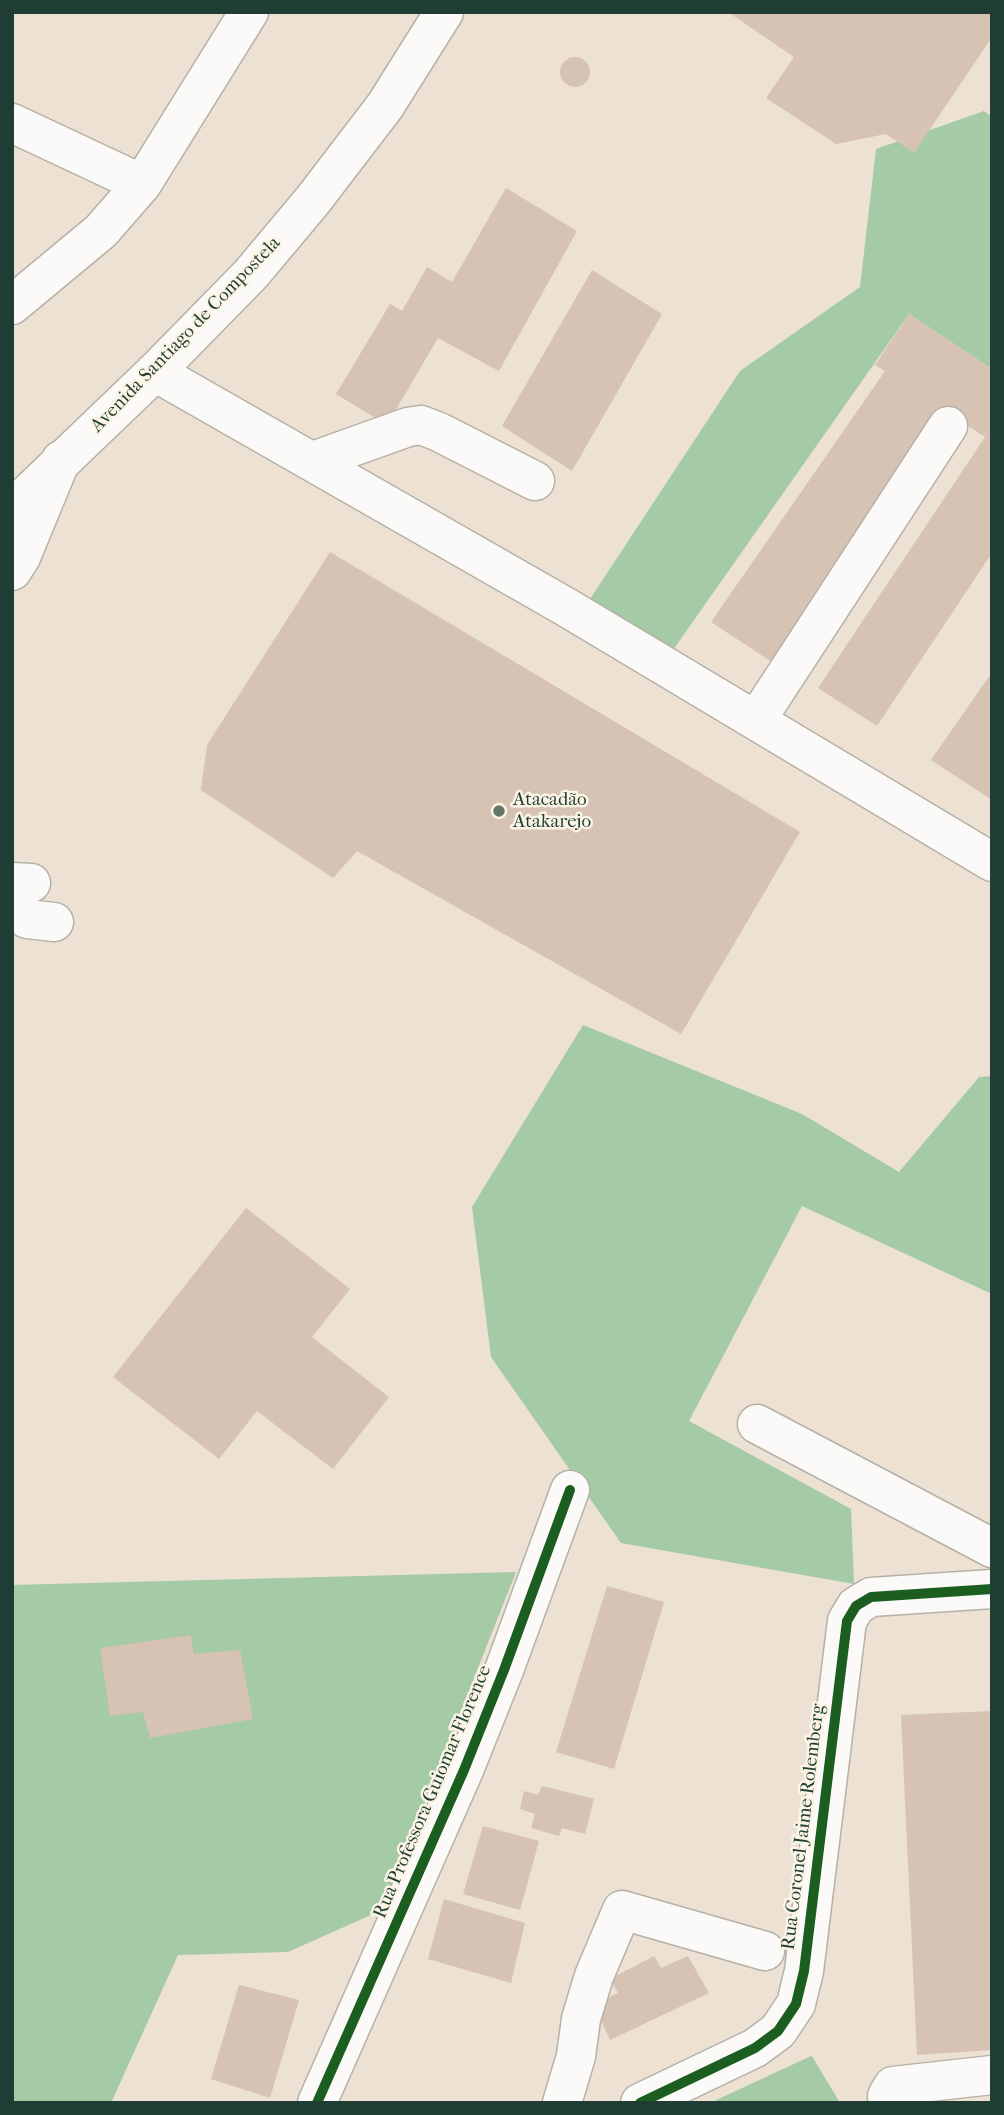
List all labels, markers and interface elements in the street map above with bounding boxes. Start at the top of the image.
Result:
street label: Avenida Santiago de Compostela [86,232,286,438]
place label: Atacadão Atakarejo [513,789,591,833]
marker: Atacadão Atakarejo [491,803,507,819]
street label: Rua Professora Guiomar Florence [369,1662,497,1922]
street label: Rua Coronel Jaime Rolemberg [778,1703,830,1951]

